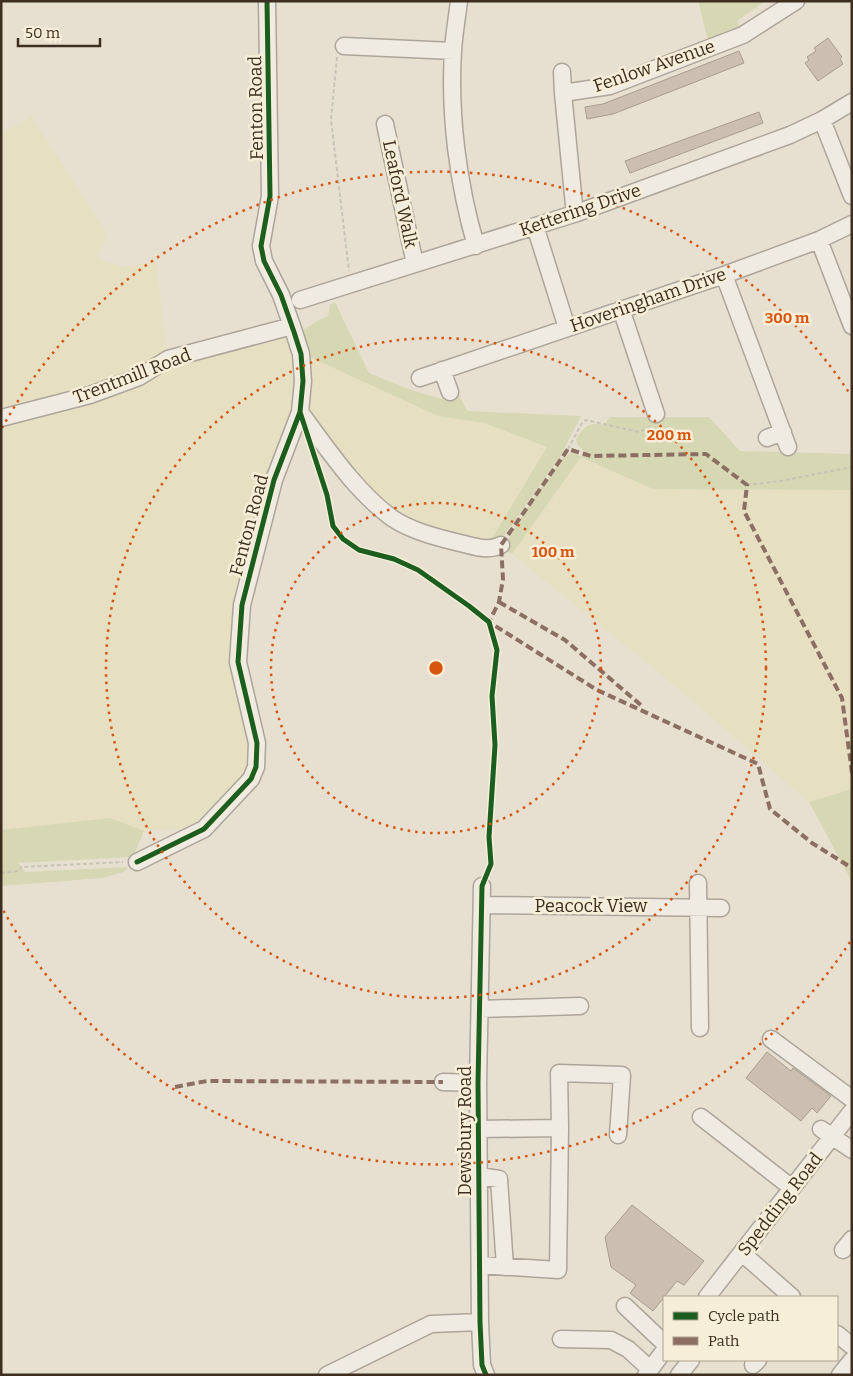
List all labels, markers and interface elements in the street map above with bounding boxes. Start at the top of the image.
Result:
scale bar [18,15,100,47]
text: 50 m [25,24,61,42]
street label: Fenlow Avenue [590,35,718,97]
street label: Fenton Road [244,55,268,160]
street label: Leaford Walk [378,138,422,251]
street label: Kettering Drive [516,179,644,241]
street label: Hoveringham Drive [567,263,729,337]
text: 300 m [765,309,810,327]
street label: Trentmill Road [70,343,194,409]
text: 200 m [647,426,692,444]
street label: Fenton Road [225,471,273,578]
text: 100 m [532,543,575,561]
centre of rings [427,659,445,677]
street label: Peacock View [534,895,648,917]
street label: Dewsbury Road [454,1066,476,1196]
street label: Spedding Road [733,1148,827,1260]
legend [663,1296,838,1361]
text: Cycle path [708,1307,780,1325]
text: Path [708,1332,740,1350]

